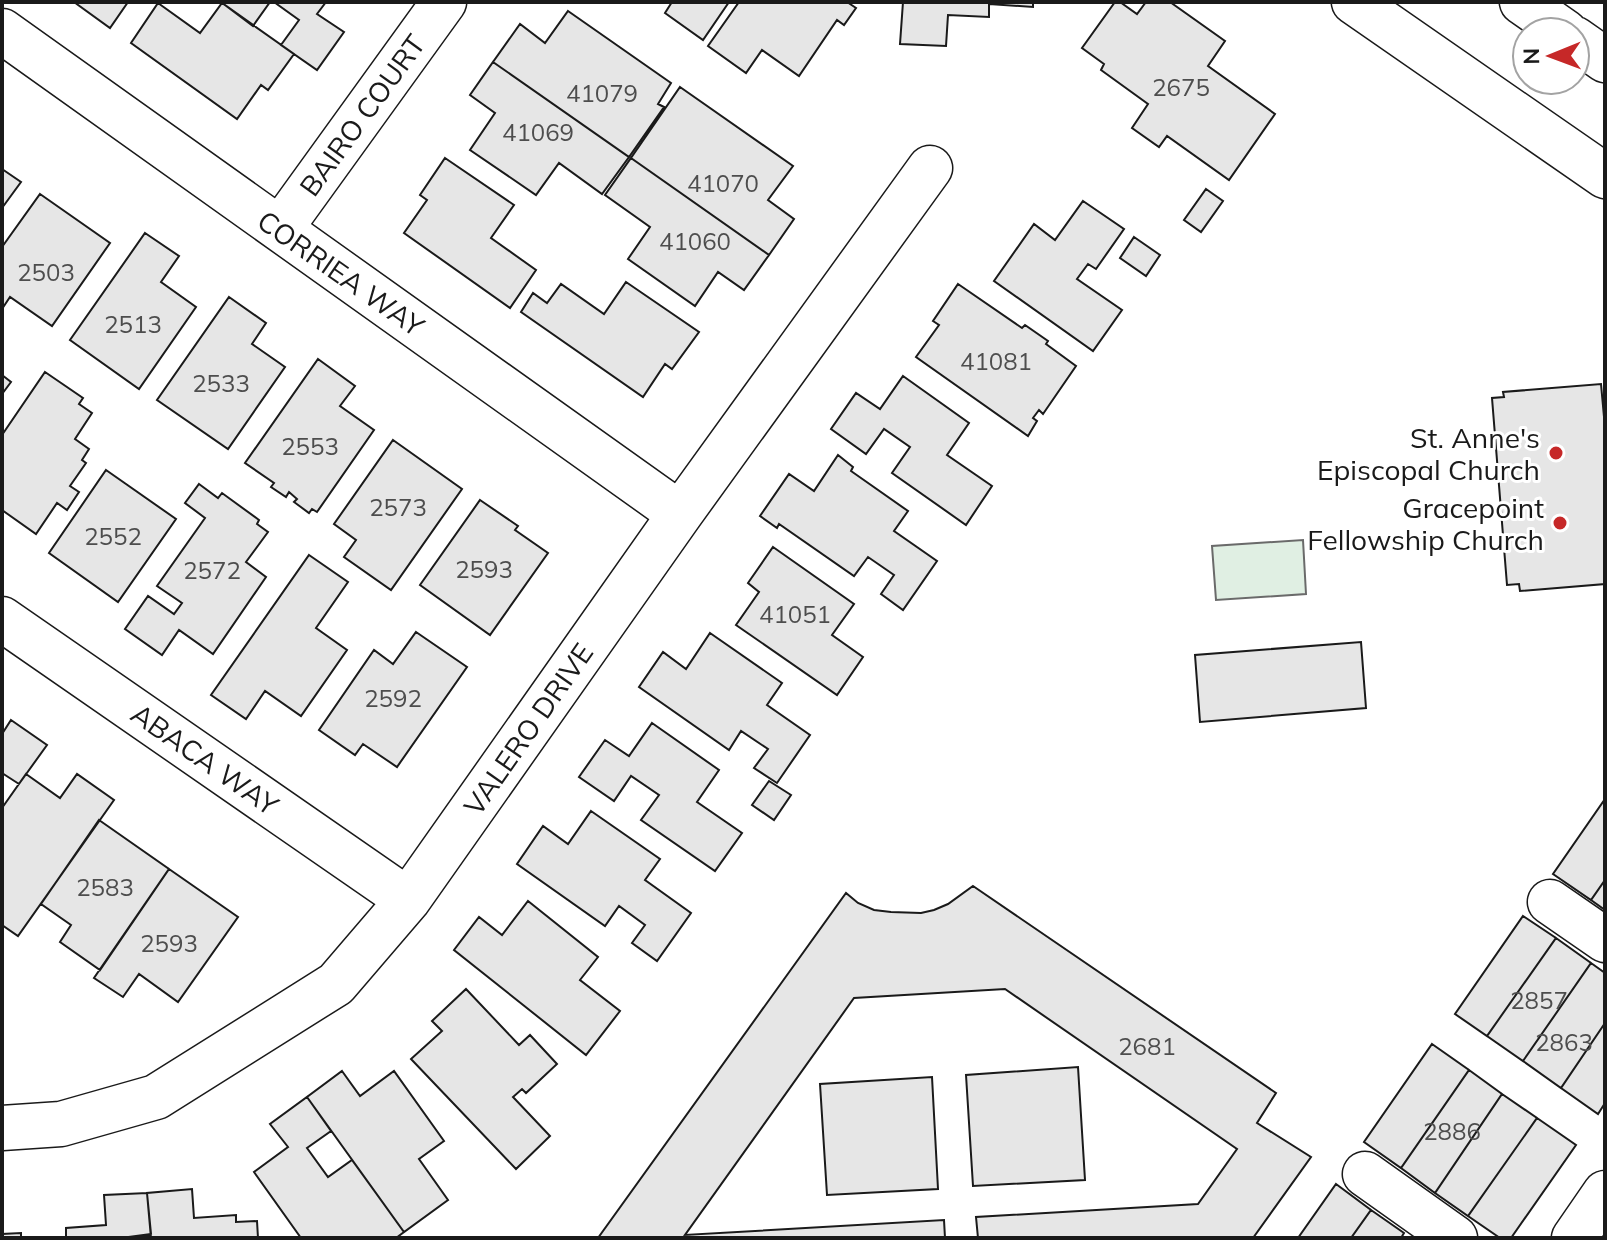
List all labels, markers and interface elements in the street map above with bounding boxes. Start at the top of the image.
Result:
north arrow [1511,16,1591,96]
street label: BAIRO COURT [292,27,432,203]
text: N [1517,48,1545,65]
house number: 2675 [1152,72,1210,102]
house number: 41079 [566,78,638,108]
house number: 41069 [502,117,574,147]
house number: 41070 [687,168,759,198]
street label: CORRIEA WAY [251,203,432,344]
house number: 41060 [659,226,731,256]
house number: 2503 [17,257,75,287]
house number: 2513 [104,309,162,339]
house number: 41081 [960,346,1032,376]
house number: 2533 [192,368,250,398]
place label: St. Anne's Episcopal Church [1317,420,1540,487]
house number: 2553 [281,431,339,461]
marker: St. Anne's Episcopal Church [1547,444,1565,462]
place label: Gracepoint Fellowship Church [1307,490,1544,557]
house number: 2573 [369,492,427,522]
marker: Gracepoint Fellowship Church [1551,514,1569,532]
house number: 2552 [84,521,142,551]
house number: 2593 [455,554,513,584]
house number: 2572 [183,555,241,585]
house number: 41051 [759,599,831,629]
street label: VALERO DRIVE [456,636,600,822]
house number: 2592 [364,683,422,713]
street label: ABACA WAY [125,695,286,823]
house number: 2583 [76,872,134,902]
house number: 2593 [140,928,198,958]
house number: 2857 [1510,985,1568,1015]
house number: 2863 [1535,1027,1593,1057]
house number: 2681 [1118,1031,1176,1061]
house number: 2886 [1423,1116,1481,1146]

